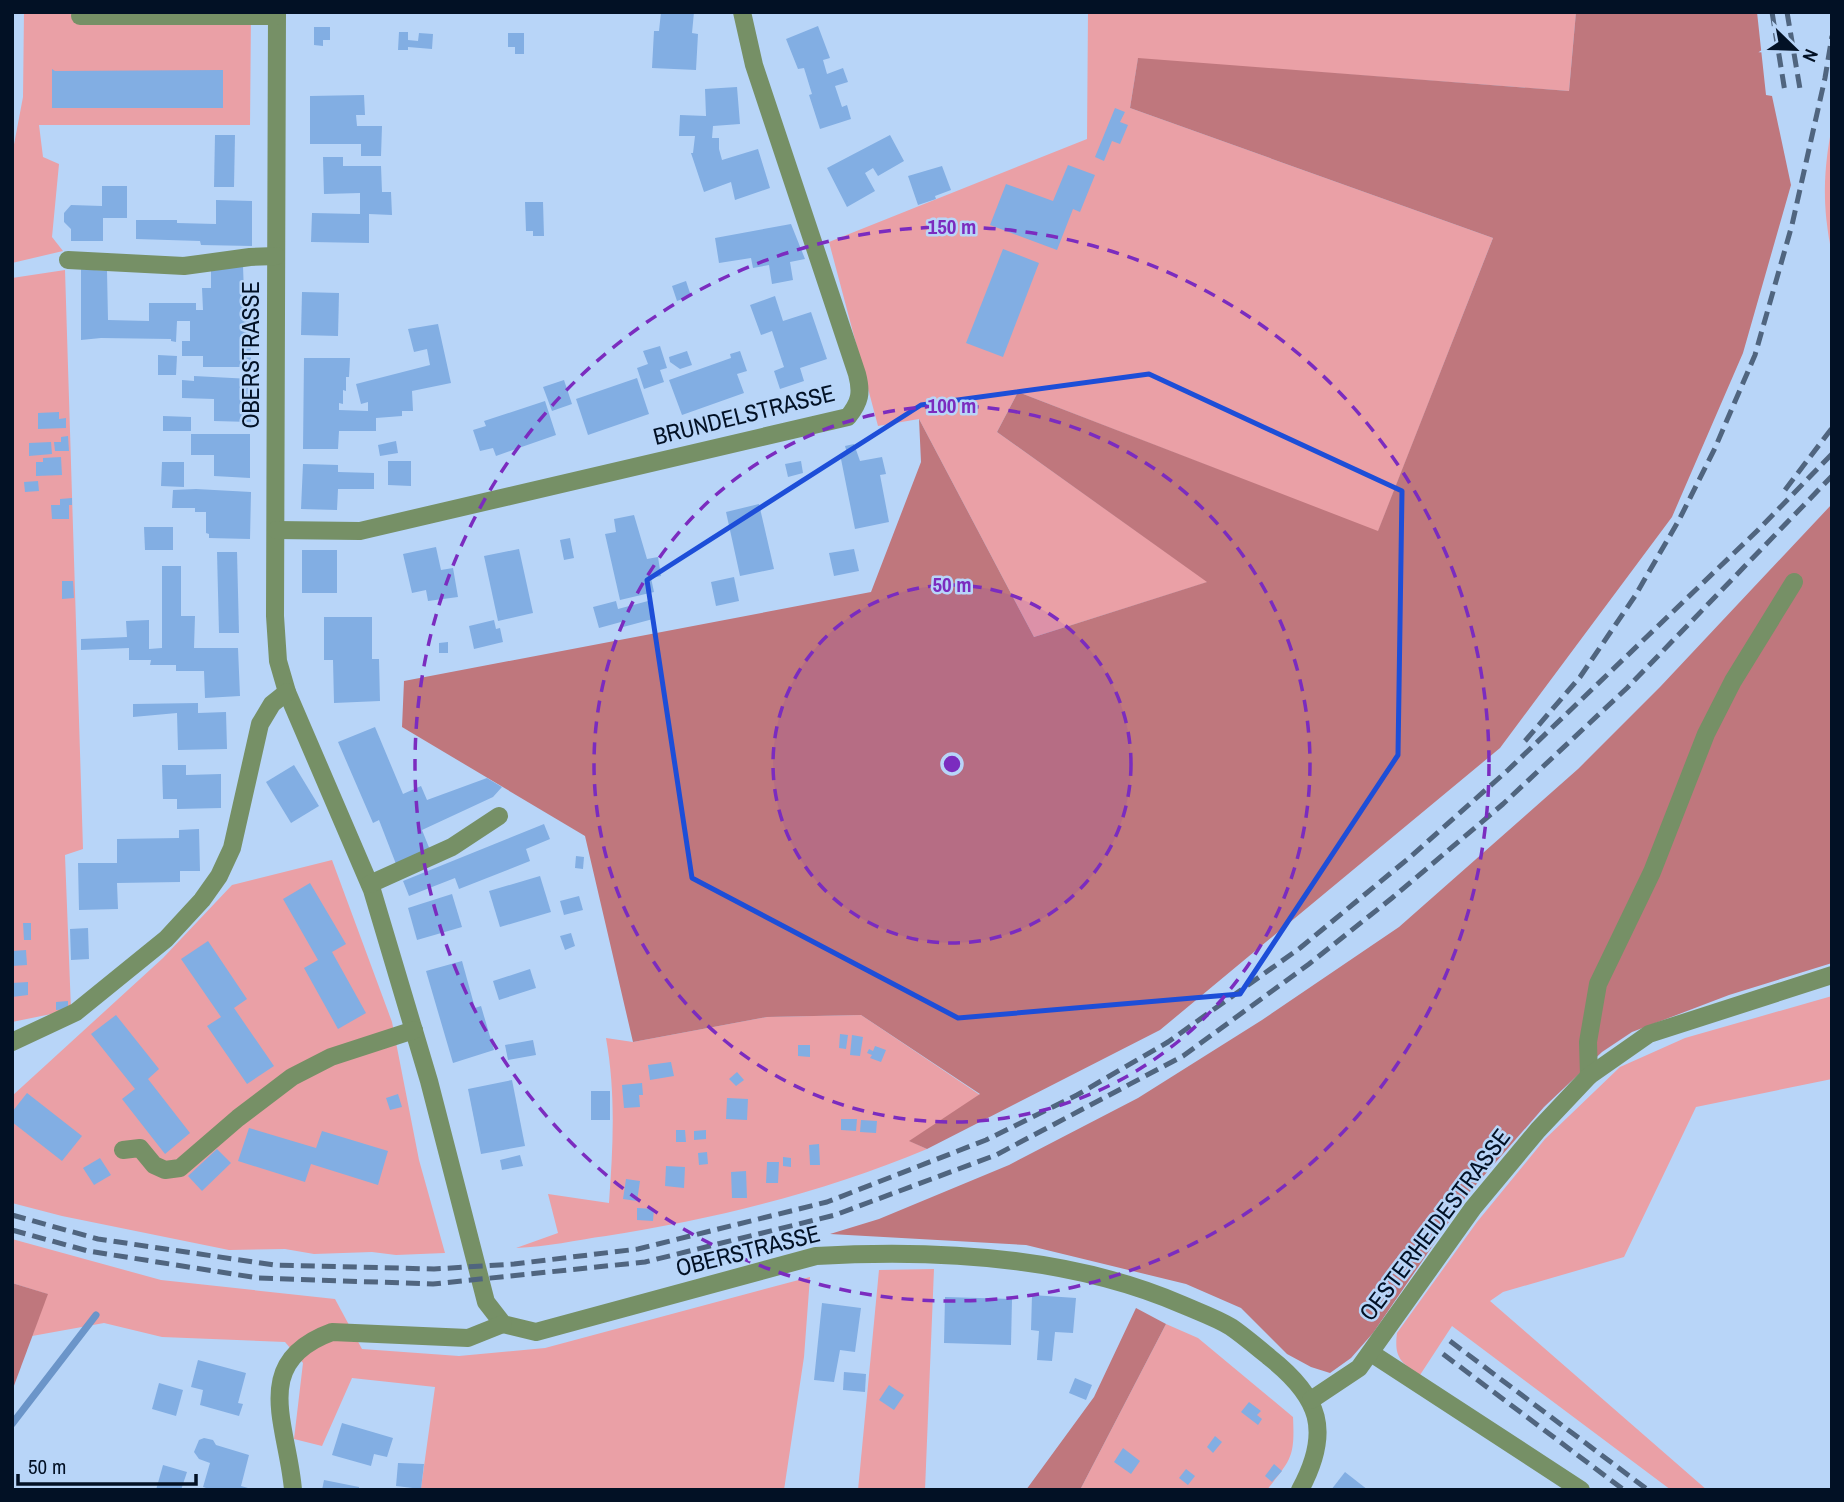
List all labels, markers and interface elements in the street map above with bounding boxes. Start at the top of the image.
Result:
north arrow [1760,14,1830,84]
text: N [1796,45,1825,66]
text: 150 m [928,212,976,241]
street label: OBERSTRASSE [234,281,266,429]
street label: BRUNDELSTRASSE [650,376,838,452]
text: 100 m [928,391,976,420]
text: 50 m [932,570,972,599]
centre of rings [940,752,964,776]
street label: OESTERHEIDESTRASSE [1351,1122,1517,1327]
street label: OBERSTRASSE [672,1217,823,1283]
scale bar [18,1442,196,1486]
text: 50 m [28,1452,66,1481]

